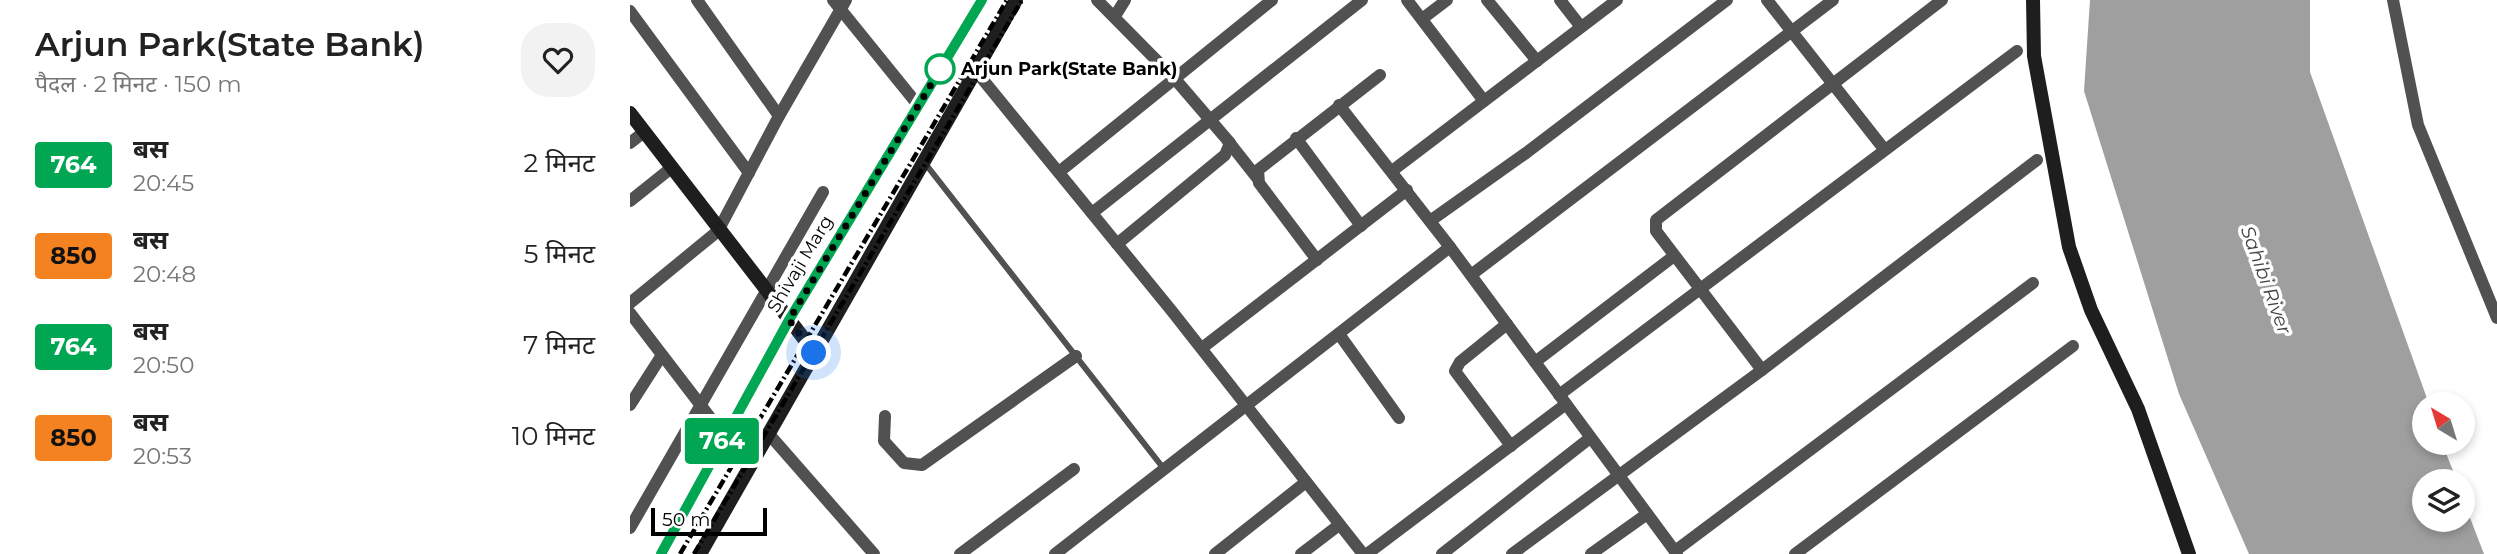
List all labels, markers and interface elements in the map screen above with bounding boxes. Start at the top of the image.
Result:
button: heart [521,23,595,97]
text: Arjun Park(State Bank) [35,24,424,64]
marker: Arjun Park(State Bank) [925,54,955,84]
place label: Arjun Park(State Bank) [960,58,1178,80]
text: पैदल · 2 मिनट · 150 m [35,70,242,98]
text: बस [133,133,168,165]
text: 2 मिनट [524,147,595,179]
text: 764 [50,150,97,179]
text: 20:45 [133,169,194,197]
street label: Shivaji Marg [762,211,838,317]
water label: Sahibi River [2236,223,2296,338]
text: बस [133,224,168,256]
text: 5 मिनट [524,238,595,270]
text: 850 [50,241,97,270]
text: 20:48 [133,260,196,288]
text: बस [133,315,168,347]
text: 7 मिनट [523,329,595,361]
text: 764 [50,332,97,361]
your location [796,335,831,370]
text: 20:50 [133,351,194,379]
north arrow [2412,392,2474,455]
map controls [2412,392,2475,532]
text: बस [133,406,168,438]
line badge: 764 [682,418,762,464]
text: 10 मिनट [512,420,595,452]
text: 850 [50,423,97,452]
text: 764 [699,426,745,455]
text: 20:53 [133,442,192,470]
button: layers [2412,469,2475,532]
scale bar [651,505,766,537]
text: 50 m [662,508,710,531]

